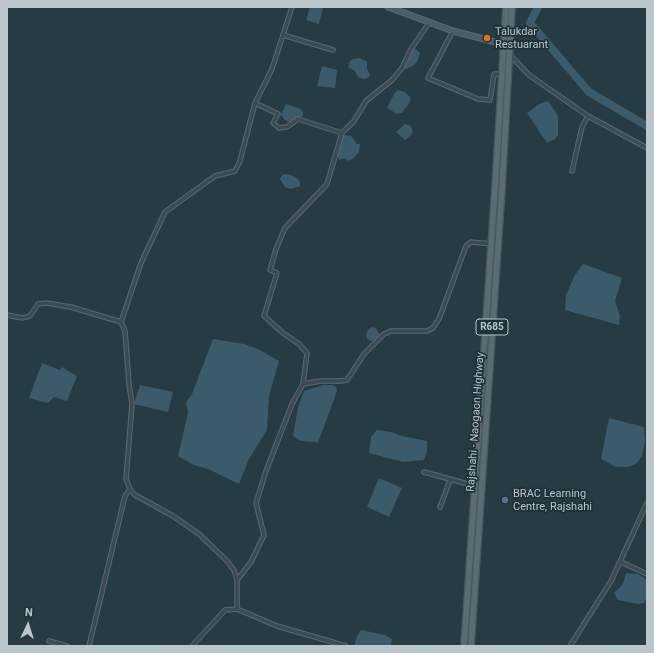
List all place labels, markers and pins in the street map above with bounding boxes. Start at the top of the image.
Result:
place label: Talukdar Restuarant [495,25,548,51]
marker: Talukdar Restuarant [482,33,492,43]
place label: BRAC Learning Centre, Rajshahi [513,487,592,513]
marker: BRAC Learning Centre, Rajshahi [500,495,510,505]

